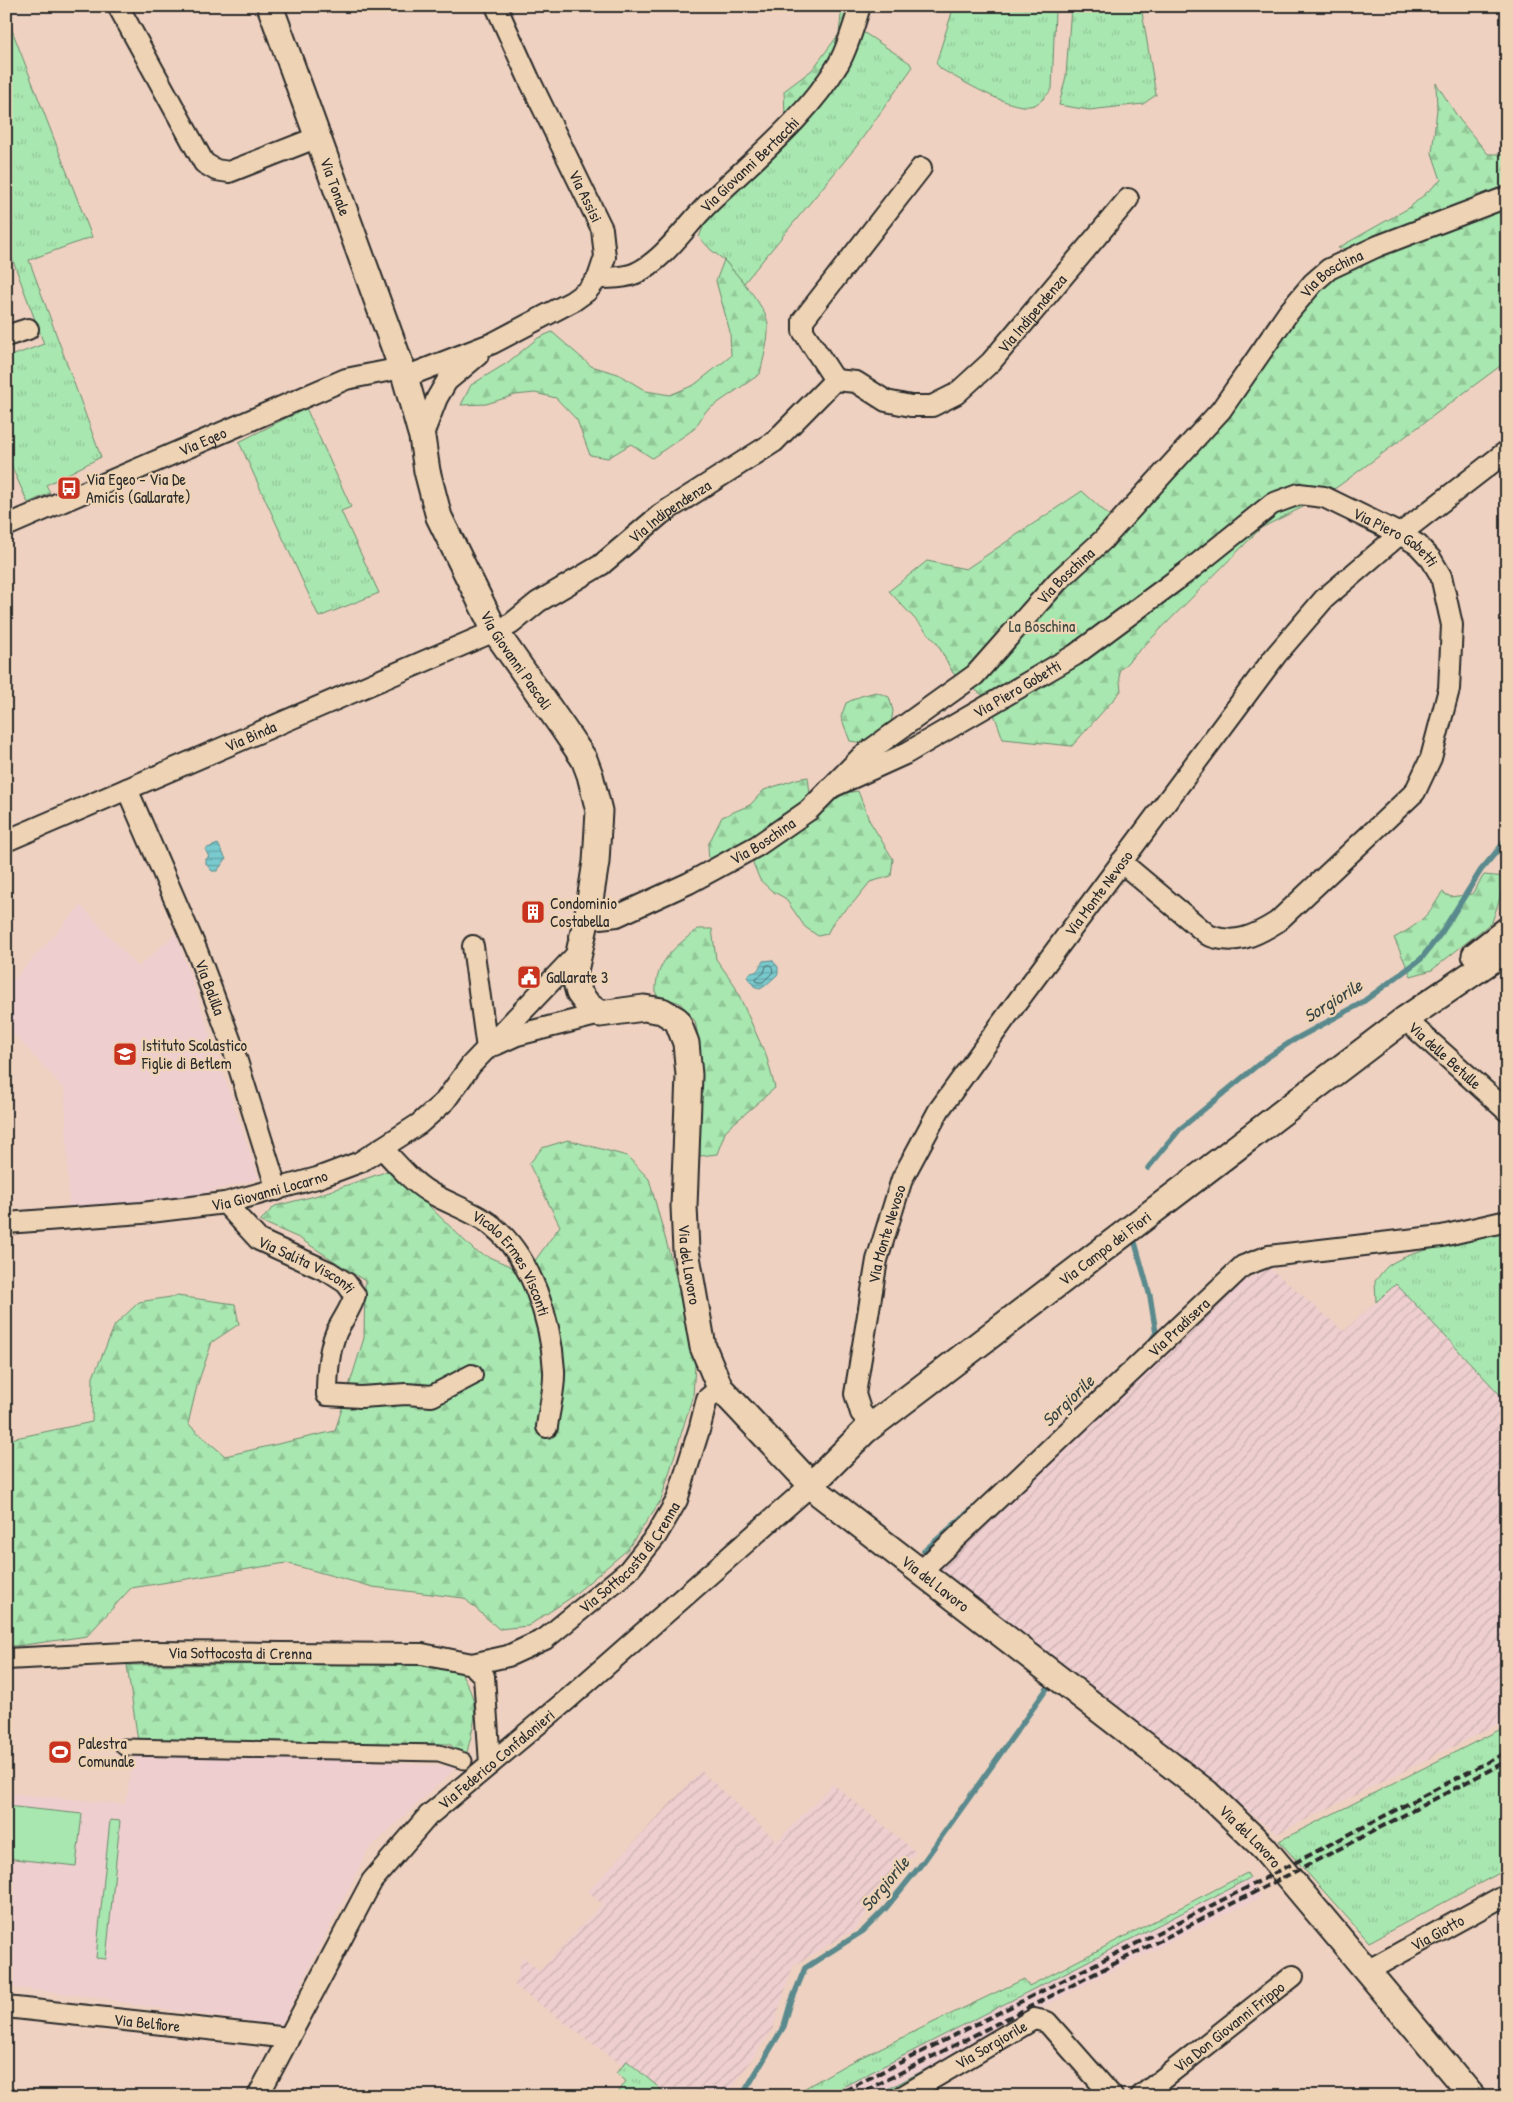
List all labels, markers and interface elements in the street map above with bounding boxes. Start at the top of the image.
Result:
street label: Via Giovanni Bertacchi [695,112,804,217]
street label: Via Tonale [315,154,357,219]
street label: Via Assisi [564,166,608,226]
street label: Via Boschina [1294,244,1366,302]
street label: Via Indipendenza [992,269,1071,358]
street label: Via Egeo [175,421,230,461]
place label: Via Egeo - Via De Amicis (Gallarate) [86,468,191,508]
street label: Via Indipendenza [624,474,715,548]
bus stop icon: Via Egeo - Via De Amicis (Gallarate) [56,475,82,501]
street label: Via Piero Gobetti [1349,502,1444,571]
street label: Via Boschina [1031,542,1099,609]
street label: Via Giovanni Pascoli [476,607,558,714]
park label: La Boschina [1009,615,1075,637]
street label: Via Piero Gobetti [969,655,1065,723]
street label: Via Binda [221,715,280,757]
street label: Via Boschina [726,812,799,870]
street label: Via Monte Nevoso [1059,845,1138,940]
place label: Condominio Costabella [550,892,617,932]
building icon: Condominio Costabella [520,899,546,925]
street label: Via Balilla [190,956,231,1018]
public building icon: Gallarate 3 [516,964,542,990]
place label: Gallarate 3 [546,966,608,988]
water label: Sorgiorile [1299,972,1367,1028]
street label: Via delle Betulle [1404,1016,1487,1095]
place label: Istituto Scolastico Figlie di Betlem [141,1034,248,1074]
school or university icon: Istituto Scolastico Figlie di Betlem [112,1041,138,1067]
street label: Via Giovanni Locarno [210,1164,331,1216]
street label: Via Monte Nevoso [862,1182,911,1285]
street label: Vicolo Ermes Visconti [468,1204,555,1319]
street label: Via Campo dei Fiori [1054,1206,1156,1291]
street label: Via del Lavoro [674,1224,706,1307]
street label: Via Salita Visconti [255,1230,361,1298]
street label: Via Pradisera [1143,1293,1214,1362]
water label: Sorgiorile [1036,1369,1100,1432]
street label: Via Sottocosta di Crenna [574,1497,685,1618]
street label: Via del Lavoro [897,1550,975,1617]
street label: Via Sottocosta di Crenna [168,1641,312,1664]
street label: Via Federico Confalonieri [433,1704,559,1814]
place label: Palestra Comunale [78,1732,135,1772]
sports icon: Palestra Comunale [47,1739,73,1765]
street label: Via del Lavoro [1214,1799,1287,1873]
water label: Sorgiorile [854,1850,916,1916]
street label: Via Giotto [1406,1909,1468,1956]
street label: Via Don Giovanni Frippo [1169,1976,1289,2077]
street label: Via Belfiore [113,2008,182,2037]
street label: Via Sorgiorile [951,2014,1032,2074]

